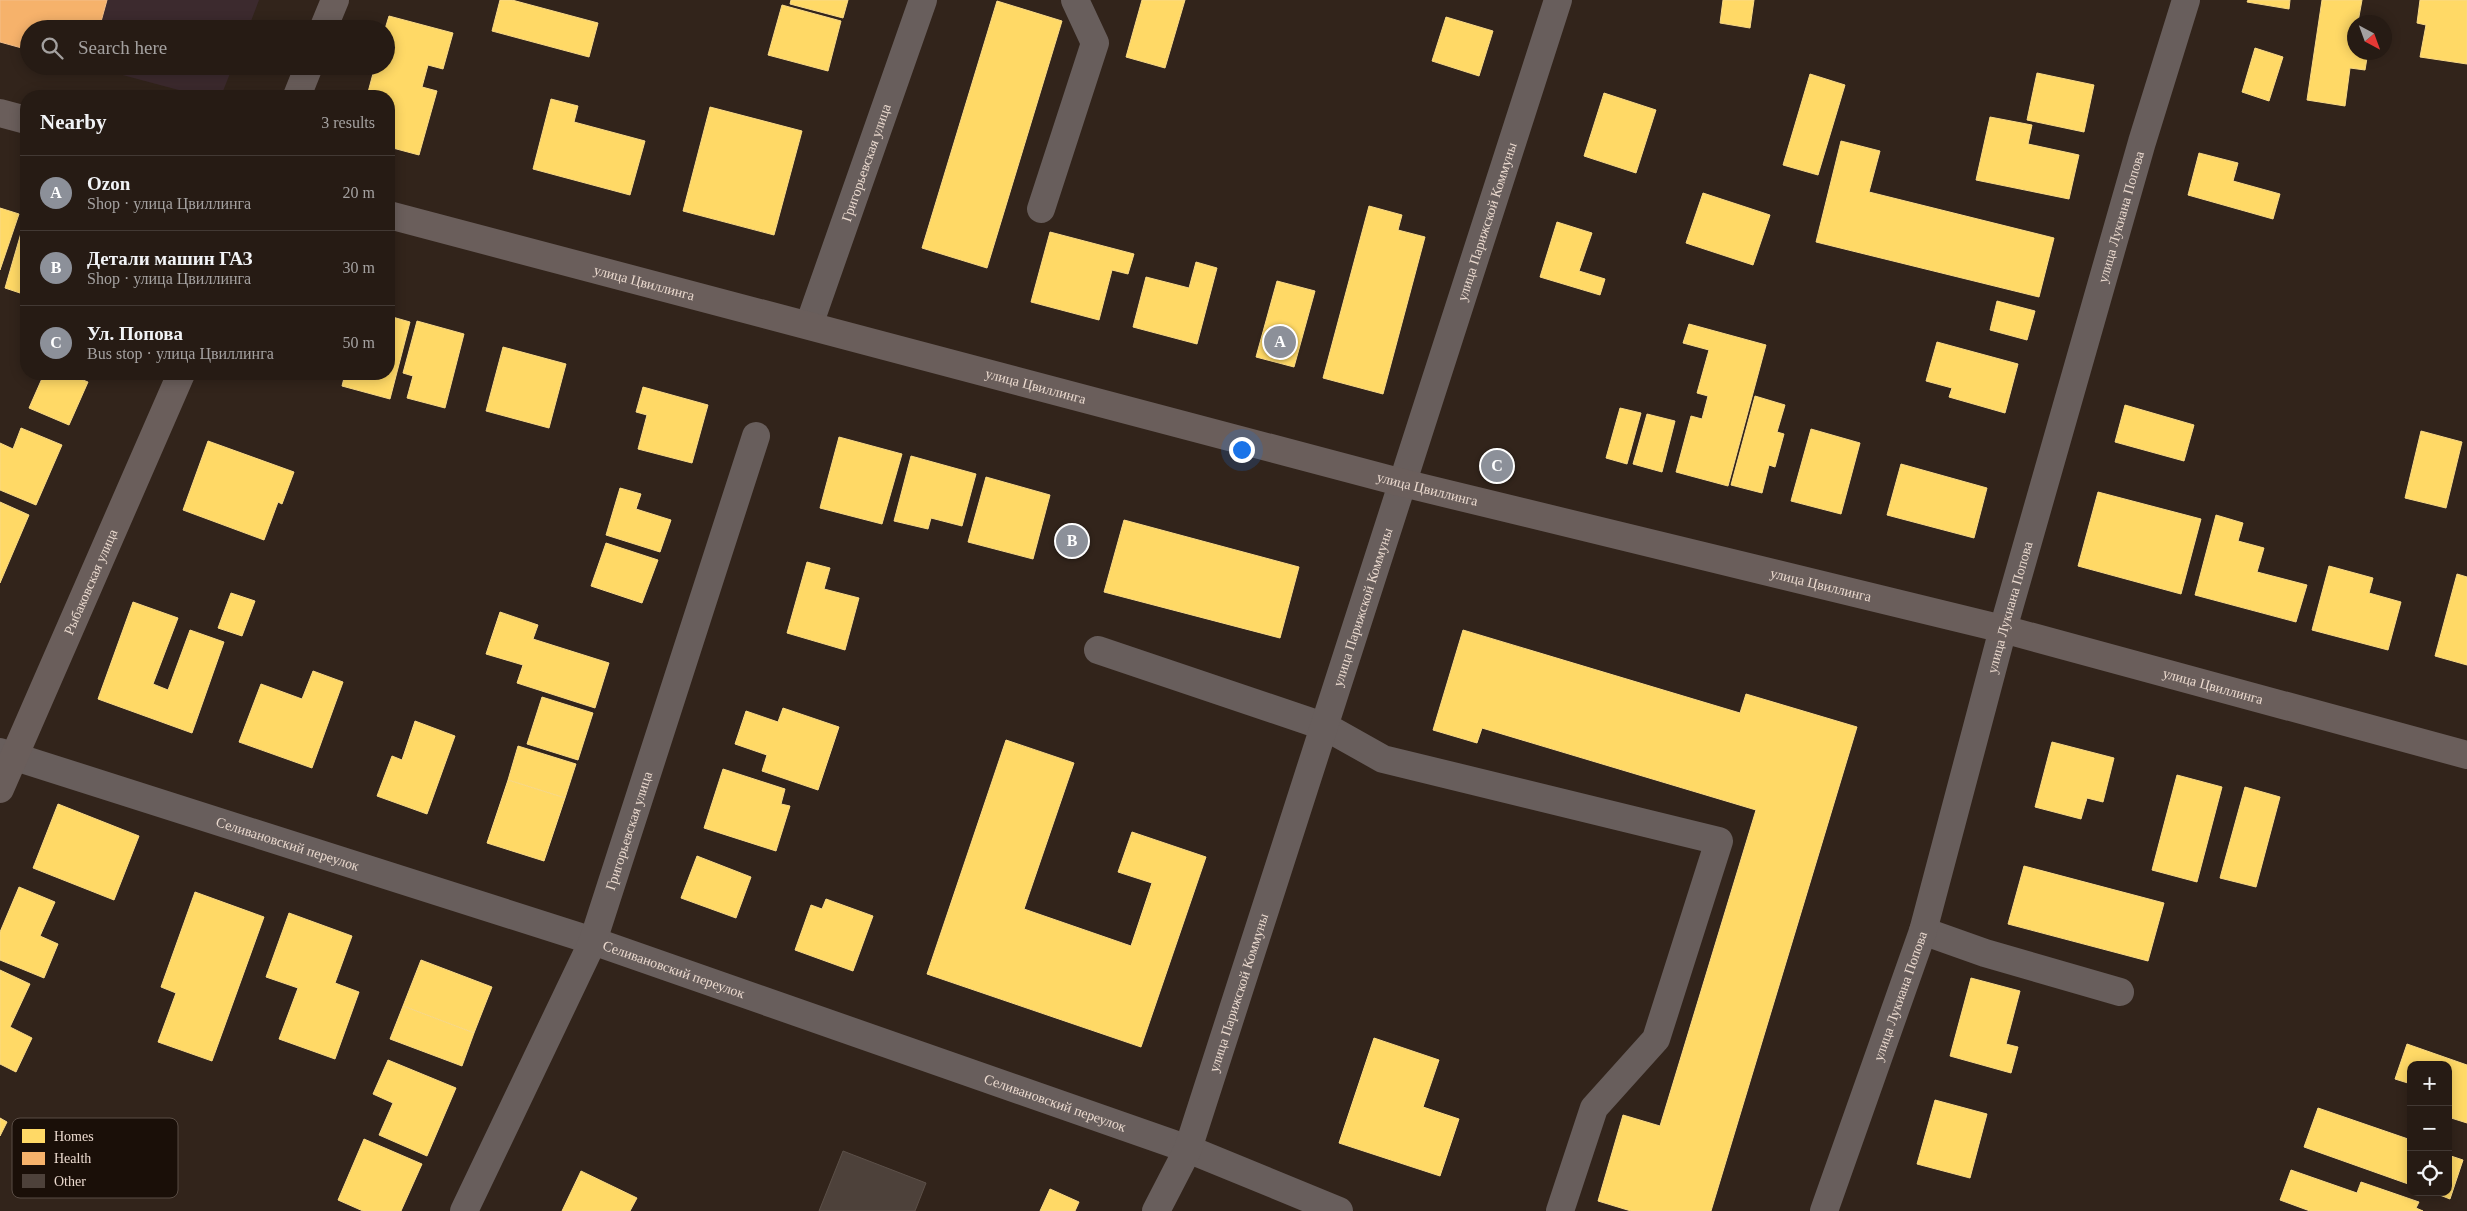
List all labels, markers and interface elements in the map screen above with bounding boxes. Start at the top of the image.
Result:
north arrow [2347,15,2392,60]
search box [20,20,395,75]
icon: search [38,34,66,62]
text: Search here [78,37,167,58]
street label: Григорьевская улица [838,101,894,224]
text: Nearby [40,110,107,134]
text: 3 results [321,114,375,131]
street label: улица Парижской Коммуны [1454,140,1519,303]
street label: улица Лукиана Попова [2095,149,2147,284]
text: Ozon [87,173,130,194]
text: A [50,184,62,201]
text: 20 m [343,184,375,201]
text: Shop · улица Цвиллинга [87,195,251,212]
text: Детали машин ГАЗ [87,248,253,269]
text: B [51,259,61,276]
text: 30 m [343,259,375,276]
street label: улица Цвиллинга [592,262,697,303]
text: Shop · улица Цвиллинга [87,270,251,287]
text: Ул. Попова [87,323,183,344]
pin: A [1264,323,1296,361]
text: C [50,334,62,351]
text: 50 m [343,334,375,351]
text: Bus stop · улица Цвиллинга [87,345,274,362]
street label: улица Цвиллинга [984,365,1088,407]
your location [1229,437,1255,463]
pin: C [1481,447,1513,485]
street label: улица Цвиллинга [1375,469,1480,509]
pin: B [1056,522,1088,560]
street label: улица Парижской Коммуны [1330,525,1395,688]
street label: Рыбаковская улица [61,526,120,637]
street label: улица Лукиана Попова [1984,539,2035,675]
street label: улица Цвиллинга [1769,565,1874,604]
street label: улица Цвиллинга [2161,665,2266,707]
street label: Григорьевская улица [602,769,655,892]
street label: Селивановский переулок [214,814,361,874]
street label: улица Парижской Коммуны [1206,911,1271,1074]
street label: улица Лукиана Попова [1870,929,1930,1063]
street label: Селивановский переулок [601,938,747,1001]
map controls [2407,1061,2452,1196]
button: + [2407,1061,2452,1106]
street label: Селивановский переулок [982,1071,1128,1134]
button: − [2407,1106,2452,1151]
legend [12,1118,178,1198]
text: Homes [54,1129,94,1144]
text: Health [54,1151,91,1166]
button: locate [2407,1151,2452,1196]
text: Other [54,1174,86,1189]

